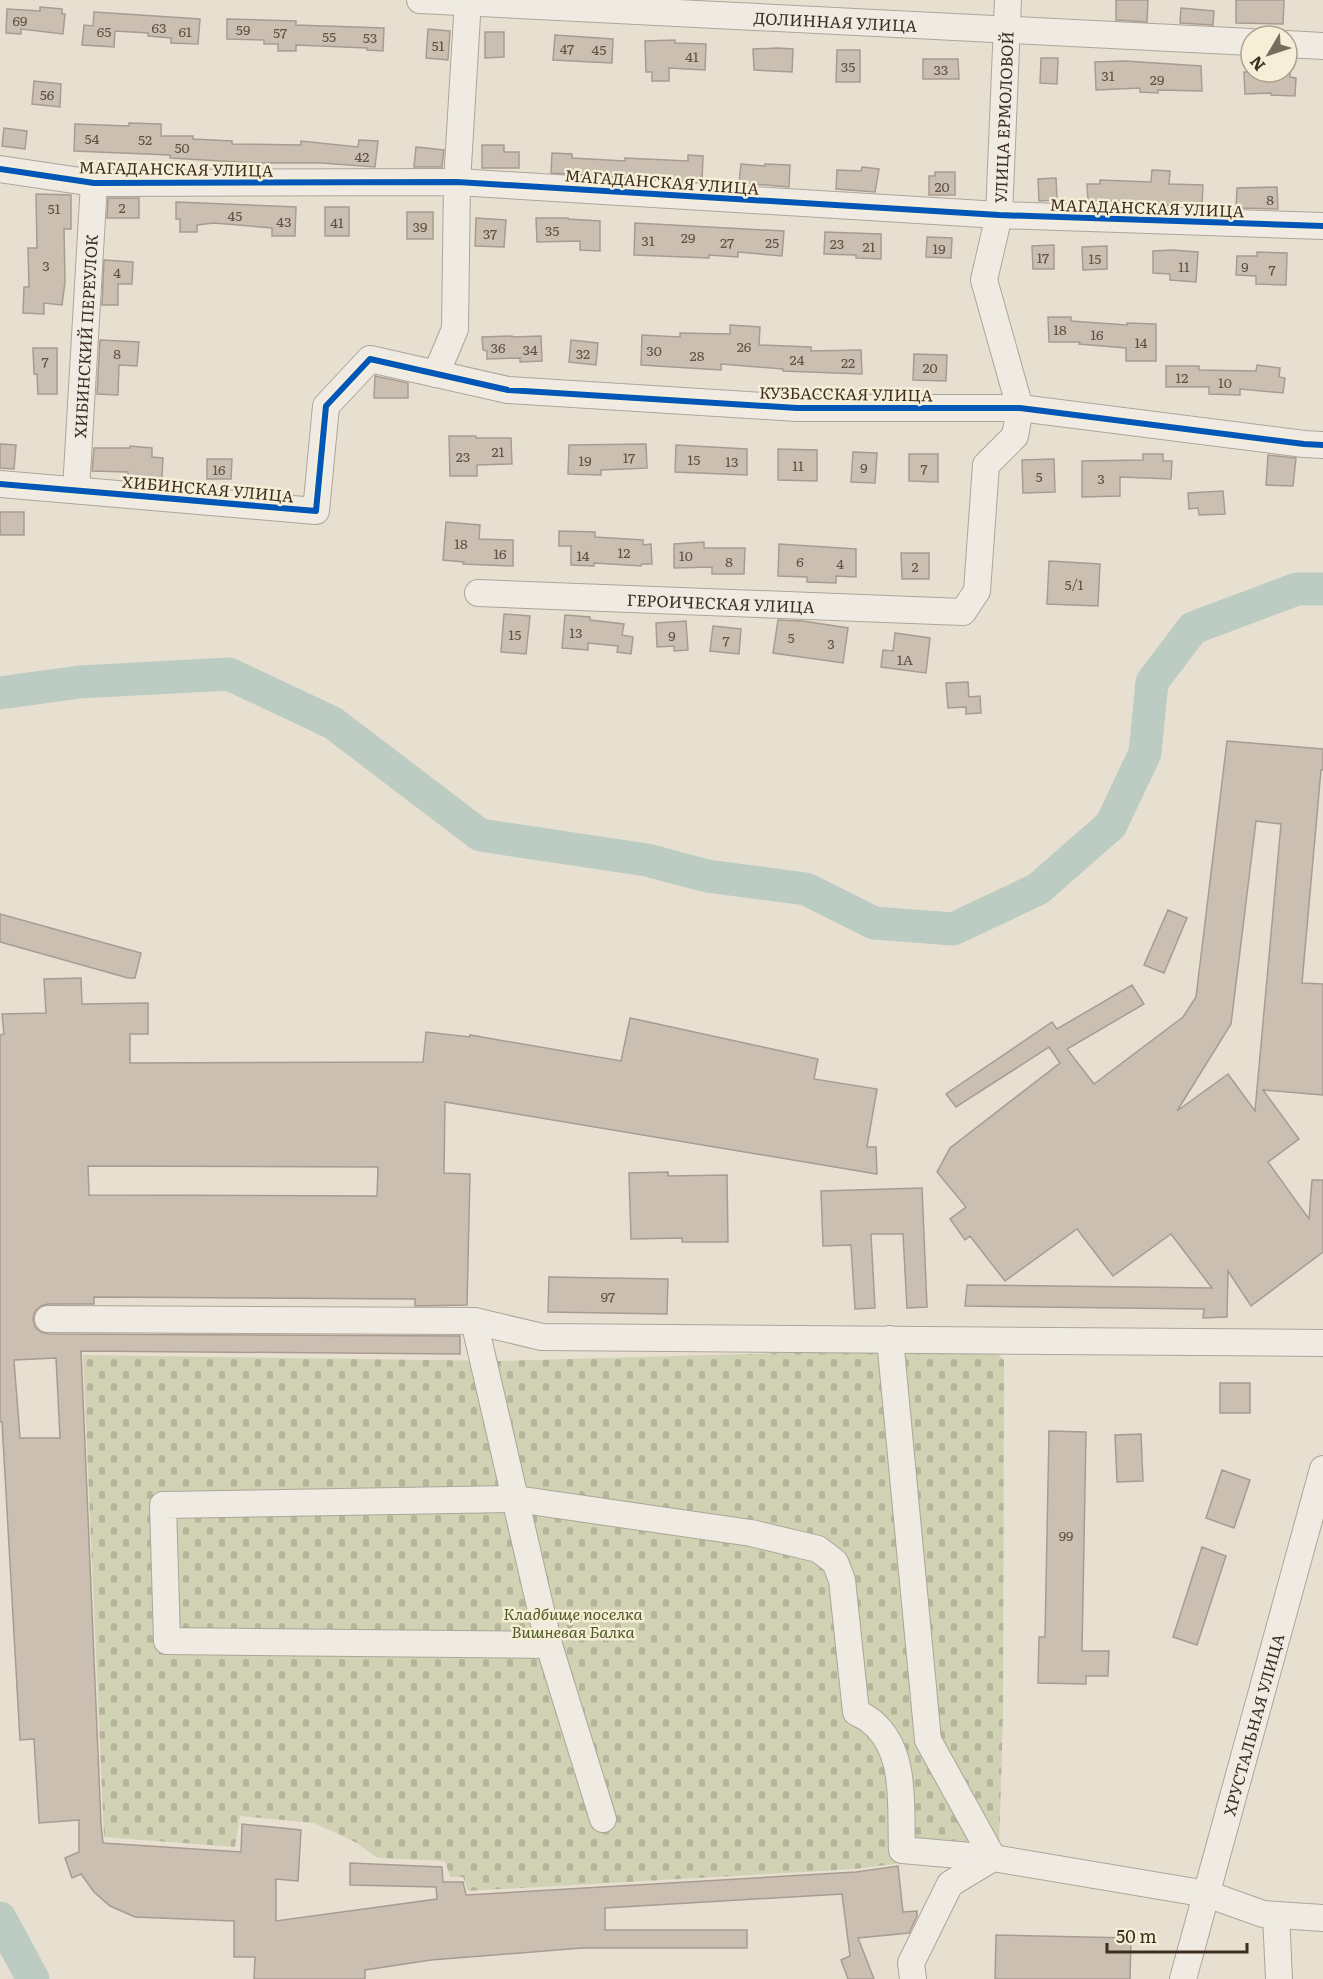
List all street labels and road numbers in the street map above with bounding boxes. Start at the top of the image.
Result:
street label: ДОЛИННАЯ УЛИЦА [753,5,918,37]
street label: УЛИЦА ЕРМОЛОВОЙ [988,31,1019,204]
street label: МАГАДАНСКАЯ УЛИЦА [78,154,274,182]
street label: МАГАДАНСКАЯ УЛИЦА [564,162,760,200]
street label: МАГАДАНСКАЯ УЛИЦА [1049,192,1245,222]
street label: ХИБИНСКИЙ ПЕРЕУЛОК [67,233,103,439]
street label: КУЗБАССКАЯ УЛИЦА [759,379,933,407]
street label: ХИБИНСКАЯ УЛИЦА [121,469,295,507]
street label: ГЕРОИЧЕСКАЯ УЛИЦА [626,587,816,618]
street label: ХРУСТАЛЬНАЯ УЛИЦА [1216,1630,1289,1818]

